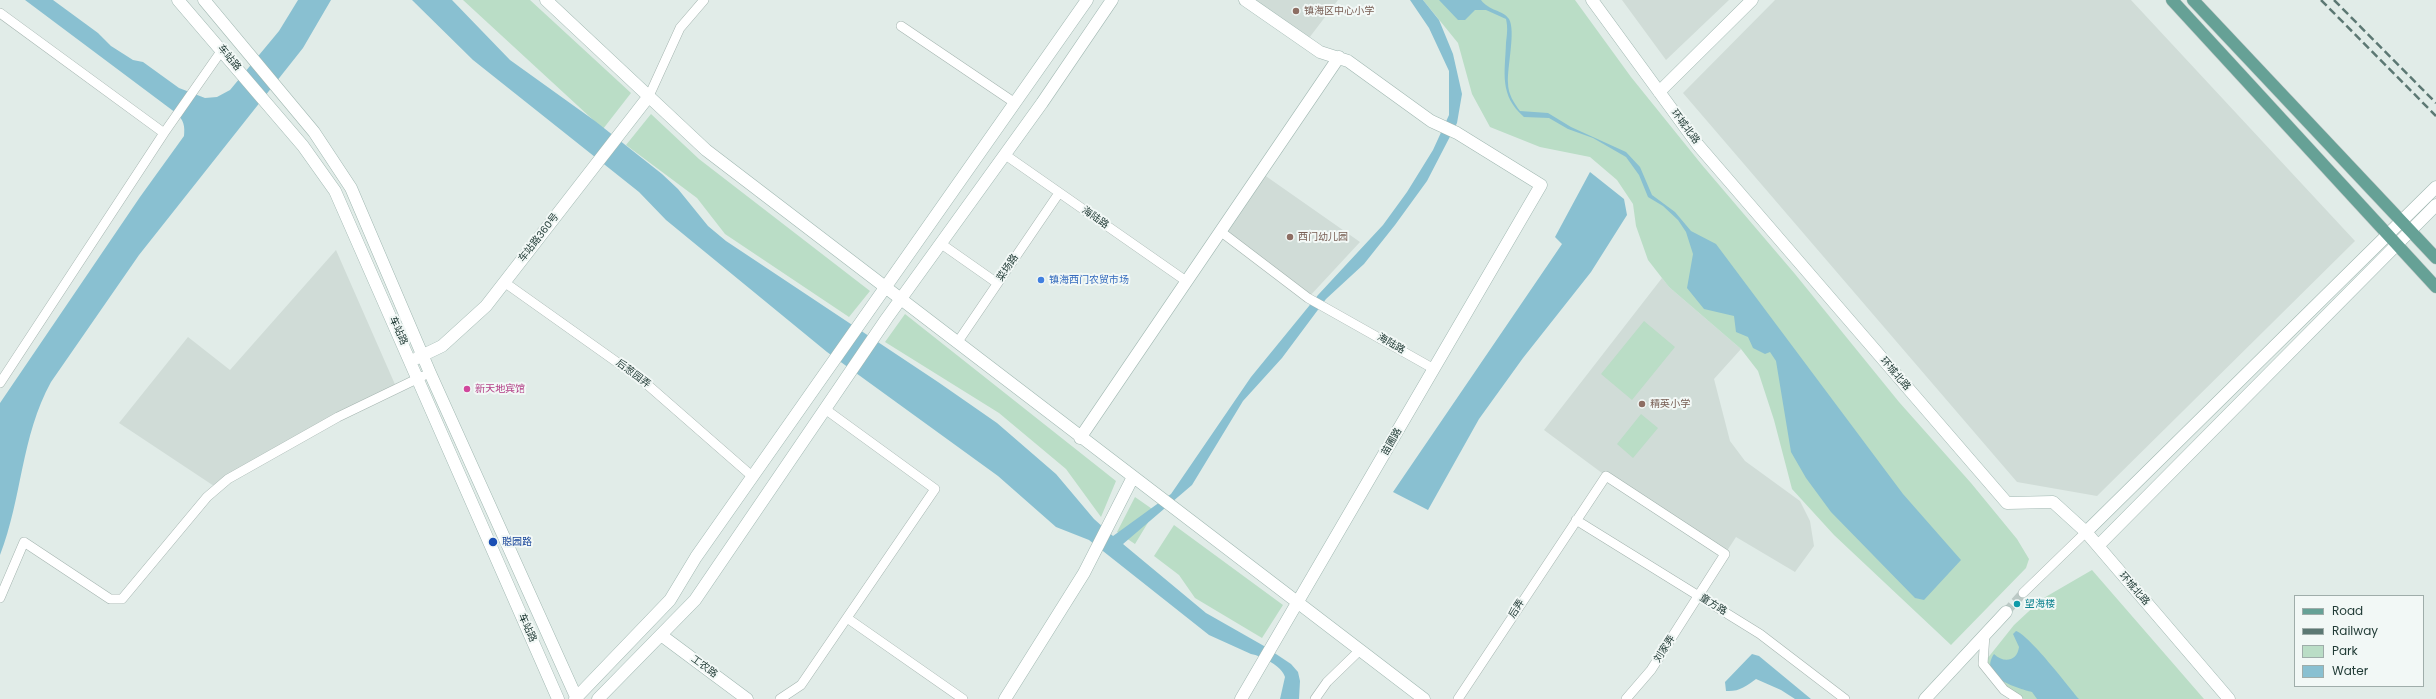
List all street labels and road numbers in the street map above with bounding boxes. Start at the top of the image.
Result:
street label: 车站路 [215,43,243,73]
street label: 环城北路 [1668,107,1702,147]
street label: 海陆路 [1079,204,1111,232]
street label: 车站路360号 [516,211,562,265]
street label: 菜场路 [995,252,1021,284]
street label: 车站路 [386,315,410,347]
street label: 海陆路 [1375,331,1407,357]
street label: 环城北路 [1877,355,1913,393]
street label: 后葱园弄 [613,357,653,391]
street label: 苗圃路 [1379,426,1405,458]
street label: 环城北路 [2116,570,2152,608]
street label: 童方路 [1697,592,1729,618]
street label: 后弄 [1507,597,1527,621]
street label: 车站路 [515,612,539,644]
street label: 刘家弄 [1652,633,1678,665]
street label: 工农路 [688,653,720,681]

